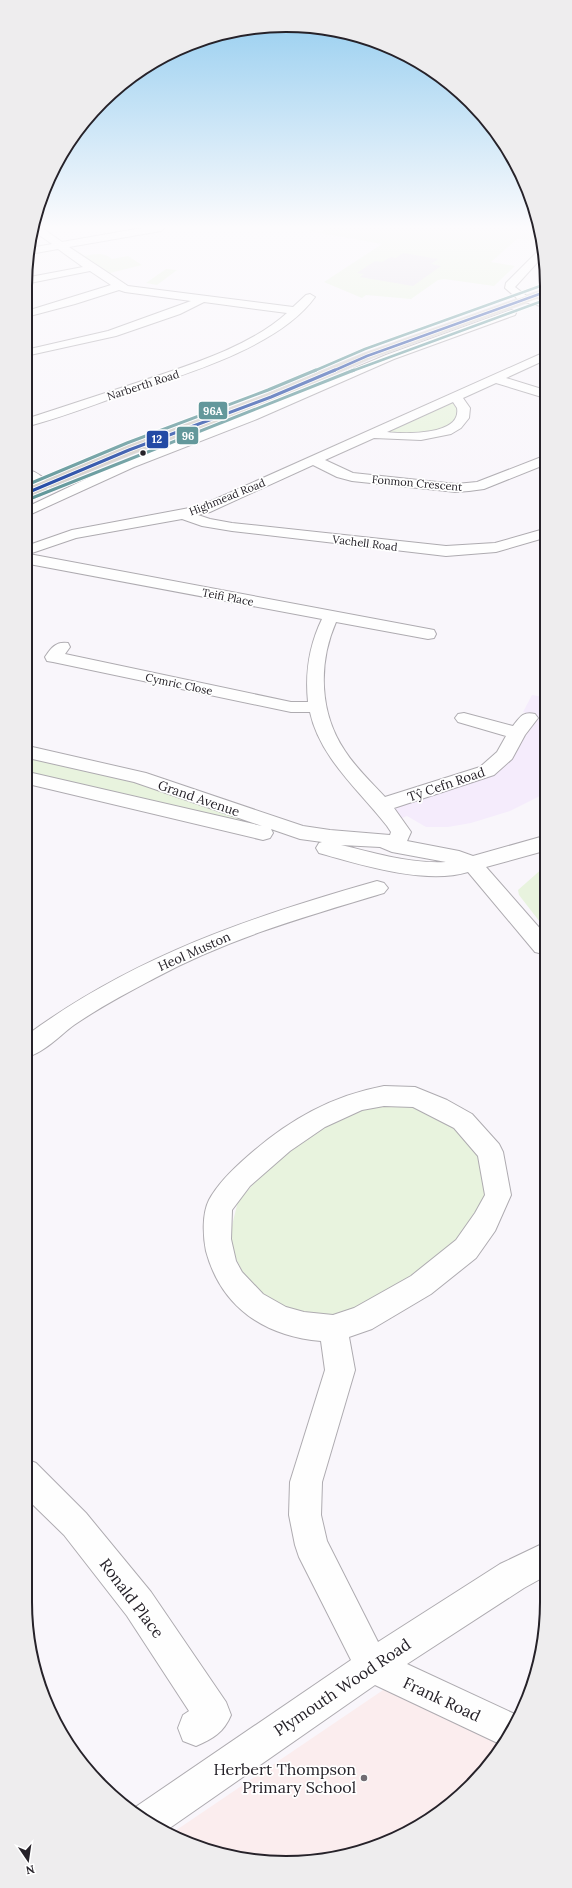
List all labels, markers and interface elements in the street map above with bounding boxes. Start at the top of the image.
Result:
street label: Narberth Road [105,367,181,403]
line badge: 96A [198,401,228,420]
text: 96A [203,404,224,418]
line badge: 96 [176,426,199,445]
text: 96 [182,429,194,443]
line badge: 12 [146,430,169,449]
text: 12 [152,432,162,446]
unlabelled marker [138,448,148,458]
street label: Fonmon Crescent [371,472,464,494]
street label: Highmead Road [187,475,268,519]
street label: Vachell Road [331,532,399,554]
street label: Teifi Place [201,585,255,609]
street label: Cymric Close [144,670,214,698]
street label: Tŷ Cefn Road [405,763,487,806]
street label: Grand Avenue [156,777,242,820]
street label: Heol Muston [155,928,233,975]
street label: Ronald Place [96,1554,169,1642]
street label: Plymouth Wood Road [270,1634,414,1740]
street label: Frank Road [400,1672,484,1726]
place label: Herbert Thompson Primary School [213,1759,356,1797]
marker: Herbert Thompson Primary School [359,1773,369,1783]
north arrow [8,1840,48,1880]
text: N [24,1862,36,1878]

